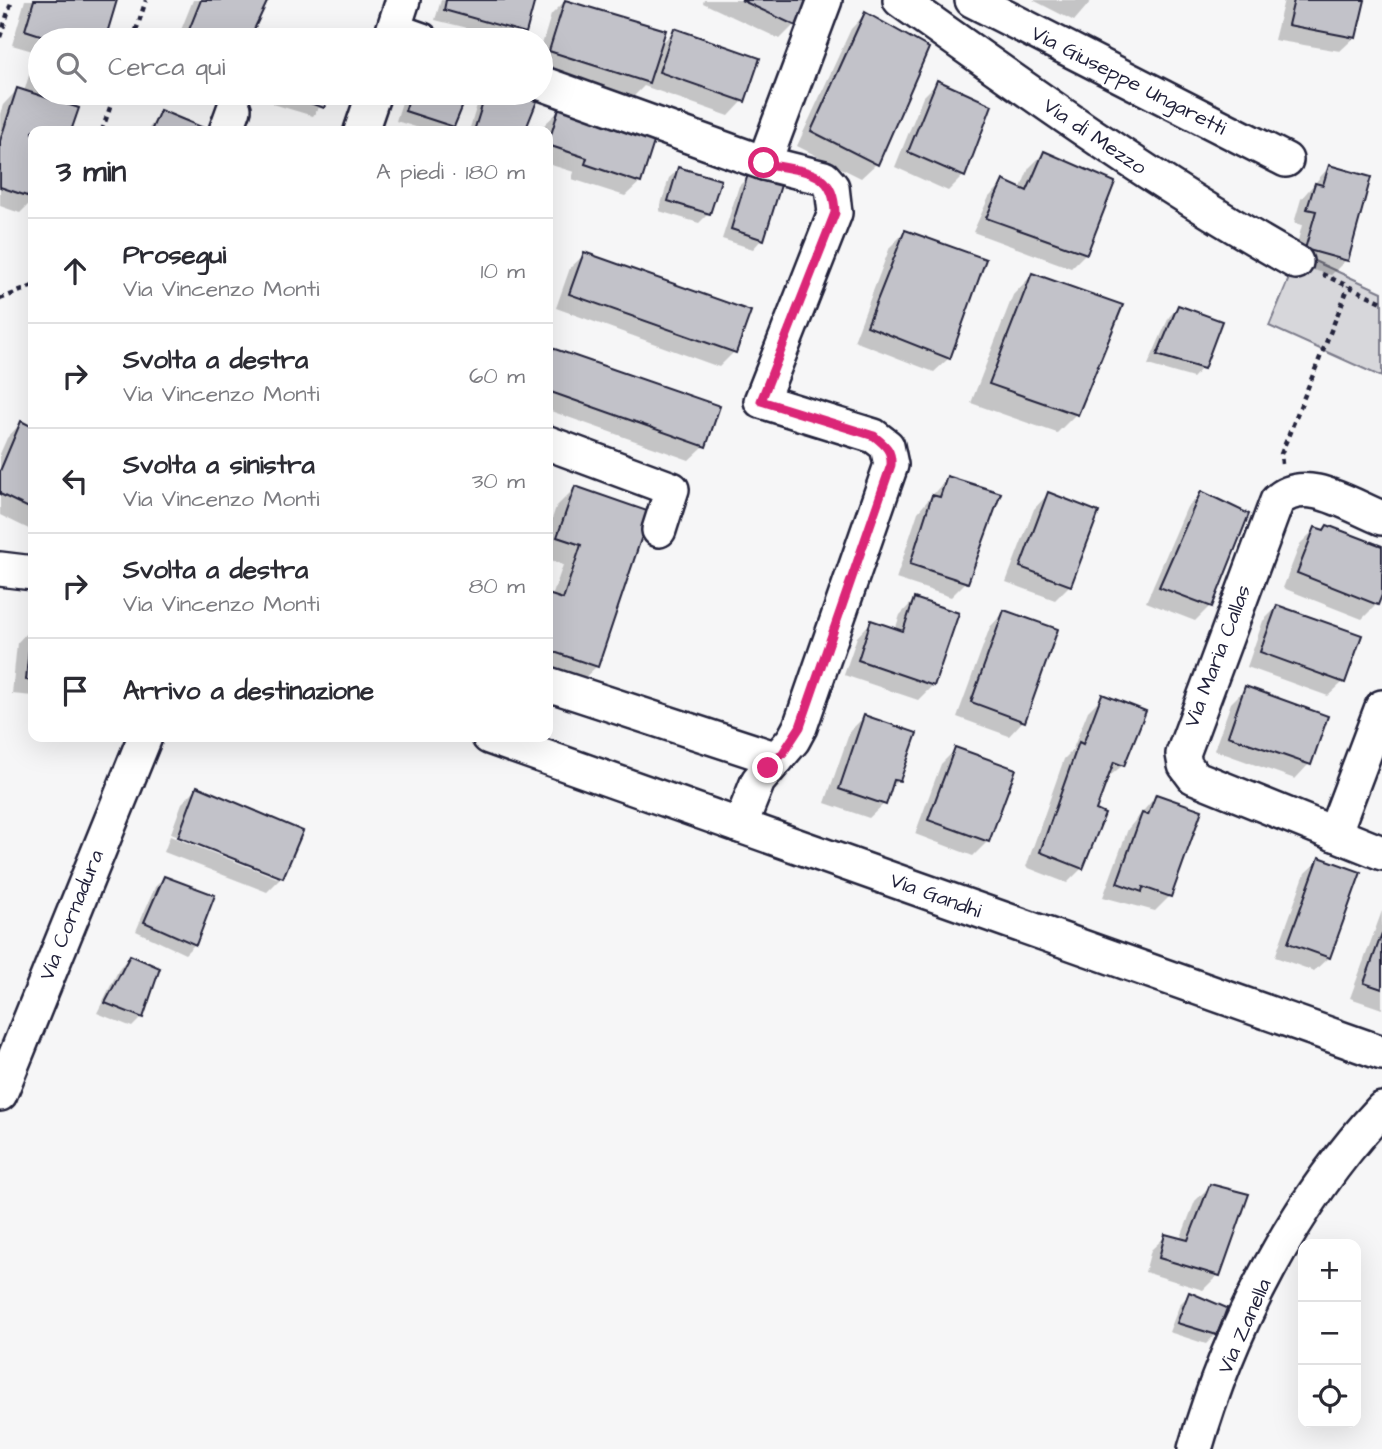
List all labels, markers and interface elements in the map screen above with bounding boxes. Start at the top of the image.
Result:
street label: Via Giuseppe Ungaretti [1025,19,1231,144]
search box [28,28,553,105]
icon: search [52,48,90,86]
text: Cerca qui [108,49,225,85]
street label: Via di Mezzo [1037,91,1152,182]
route start [748,147,779,178]
text: 3 min [56,151,126,193]
text: A piedi · 180 m [376,156,525,188]
text: Prosegui [123,237,226,273]
icon: ahead [56,252,94,290]
text: 10 m [480,255,525,287]
text: Via Vincenzo Monti [123,273,320,305]
text: Svolta a destra [123,342,308,378]
icon: right [56,357,94,395]
text: 60 m [469,360,525,392]
text: Via Vincenzo Monti [123,378,320,410]
text: Svolta a sinistra [123,447,315,483]
icon: left [56,462,94,500]
text: 30 m [472,465,525,497]
text: Via Vincenzo Monti [123,483,320,515]
text: Svolta a destra [123,552,308,588]
icon: right [56,567,94,605]
text: 80 m [468,570,525,602]
street label: Via Maria Callas [1177,581,1258,732]
text: Via Vincenzo Monti [123,588,320,620]
icon: arrive [56,672,94,710]
text: Arrivo a destinazione [123,673,374,709]
route end [752,752,783,783]
street label: Via Cornadura [32,845,111,985]
street label: Via Gandhi [886,866,986,925]
map controls [1298,1239,1361,1428]
button: + [1298,1239,1361,1302]
street label: Via Zanella [1211,1274,1279,1379]
button: − [1298,1302,1361,1365]
button: locate [1298,1365,1361,1428]

